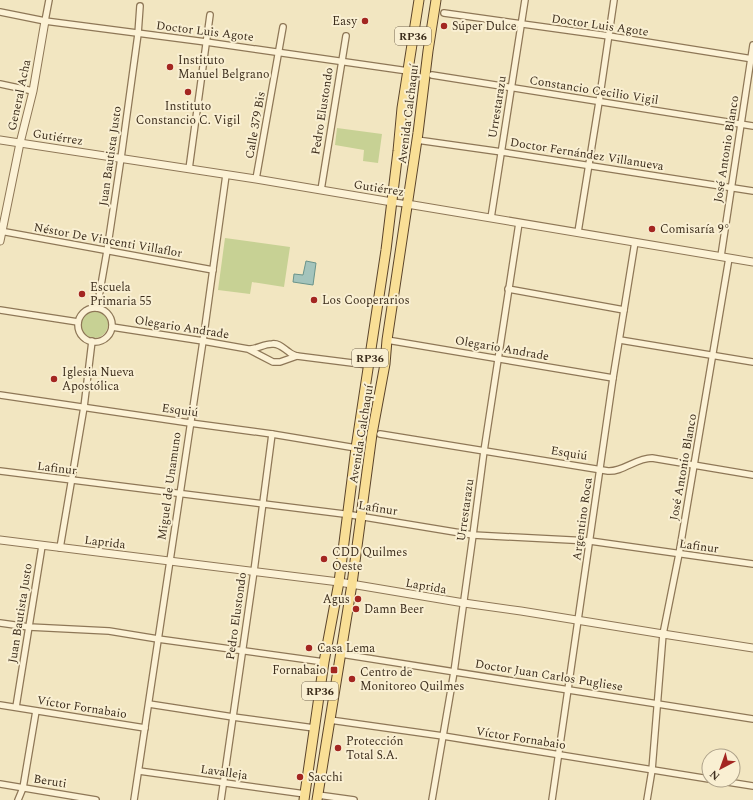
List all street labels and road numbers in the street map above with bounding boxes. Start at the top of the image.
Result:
street label: Doctor Luis Agote [550,9,650,42]
street label: Doctor Luis Agote [155,16,255,47]
road number: RP36 [395,27,431,45]
street label: General Acha [3,58,36,132]
street label: Avenida Calchaquí [393,62,424,165]
street label: Pedro Elustondo [306,66,339,156]
street label: Constancio Cecilio Vigil [528,71,660,110]
street label: Urrestarazu [483,74,512,140]
street label: Calle 379 Bis [240,90,271,160]
street label: José Antonio Blanco [709,94,744,204]
street label: Juan Bautista Justo [94,105,127,207]
street label: Gutiérrez [31,124,85,151]
street label: Doctor Fernández Villanueva [509,133,665,176]
street label: Gutiérrez [352,175,406,202]
street label: Néstor De Vincenti Villaflor [32,218,184,263]
street label: Olegario Andrade [133,311,231,344]
street label: Olegario Andrade [453,331,551,366]
road number: RP36 [352,349,388,367]
street label: Avenida Calchaquí [344,382,379,485]
street label: Esquiú [160,399,200,423]
street label: José Antonio Blanco [665,412,702,522]
street label: Miguel de Unamuno [152,431,187,541]
street label: Esquiú [549,441,589,466]
street label: Lafinur [36,457,78,480]
street label: Argentino Roca [567,476,598,562]
street label: Urrestarazu [452,477,479,543]
street label: Lafinur [357,496,399,521]
street label: Laprida [83,531,127,554]
street label: Lafinur [678,534,720,559]
street label: Juan Bautista Justo [3,562,38,664]
street label: Pedro Elustondo [221,571,252,661]
street label: Laprida [404,574,448,599]
street label: Doctor Juan Carlos Pugliese [474,654,625,697]
road number: RP36 [302,682,338,700]
street label: Víctor Fornabaio [36,691,128,724]
street label: Víctor Fornabaio [475,722,567,755]
street label: Lavalleja [199,760,249,785]
street label: Beruti [32,770,68,794]

